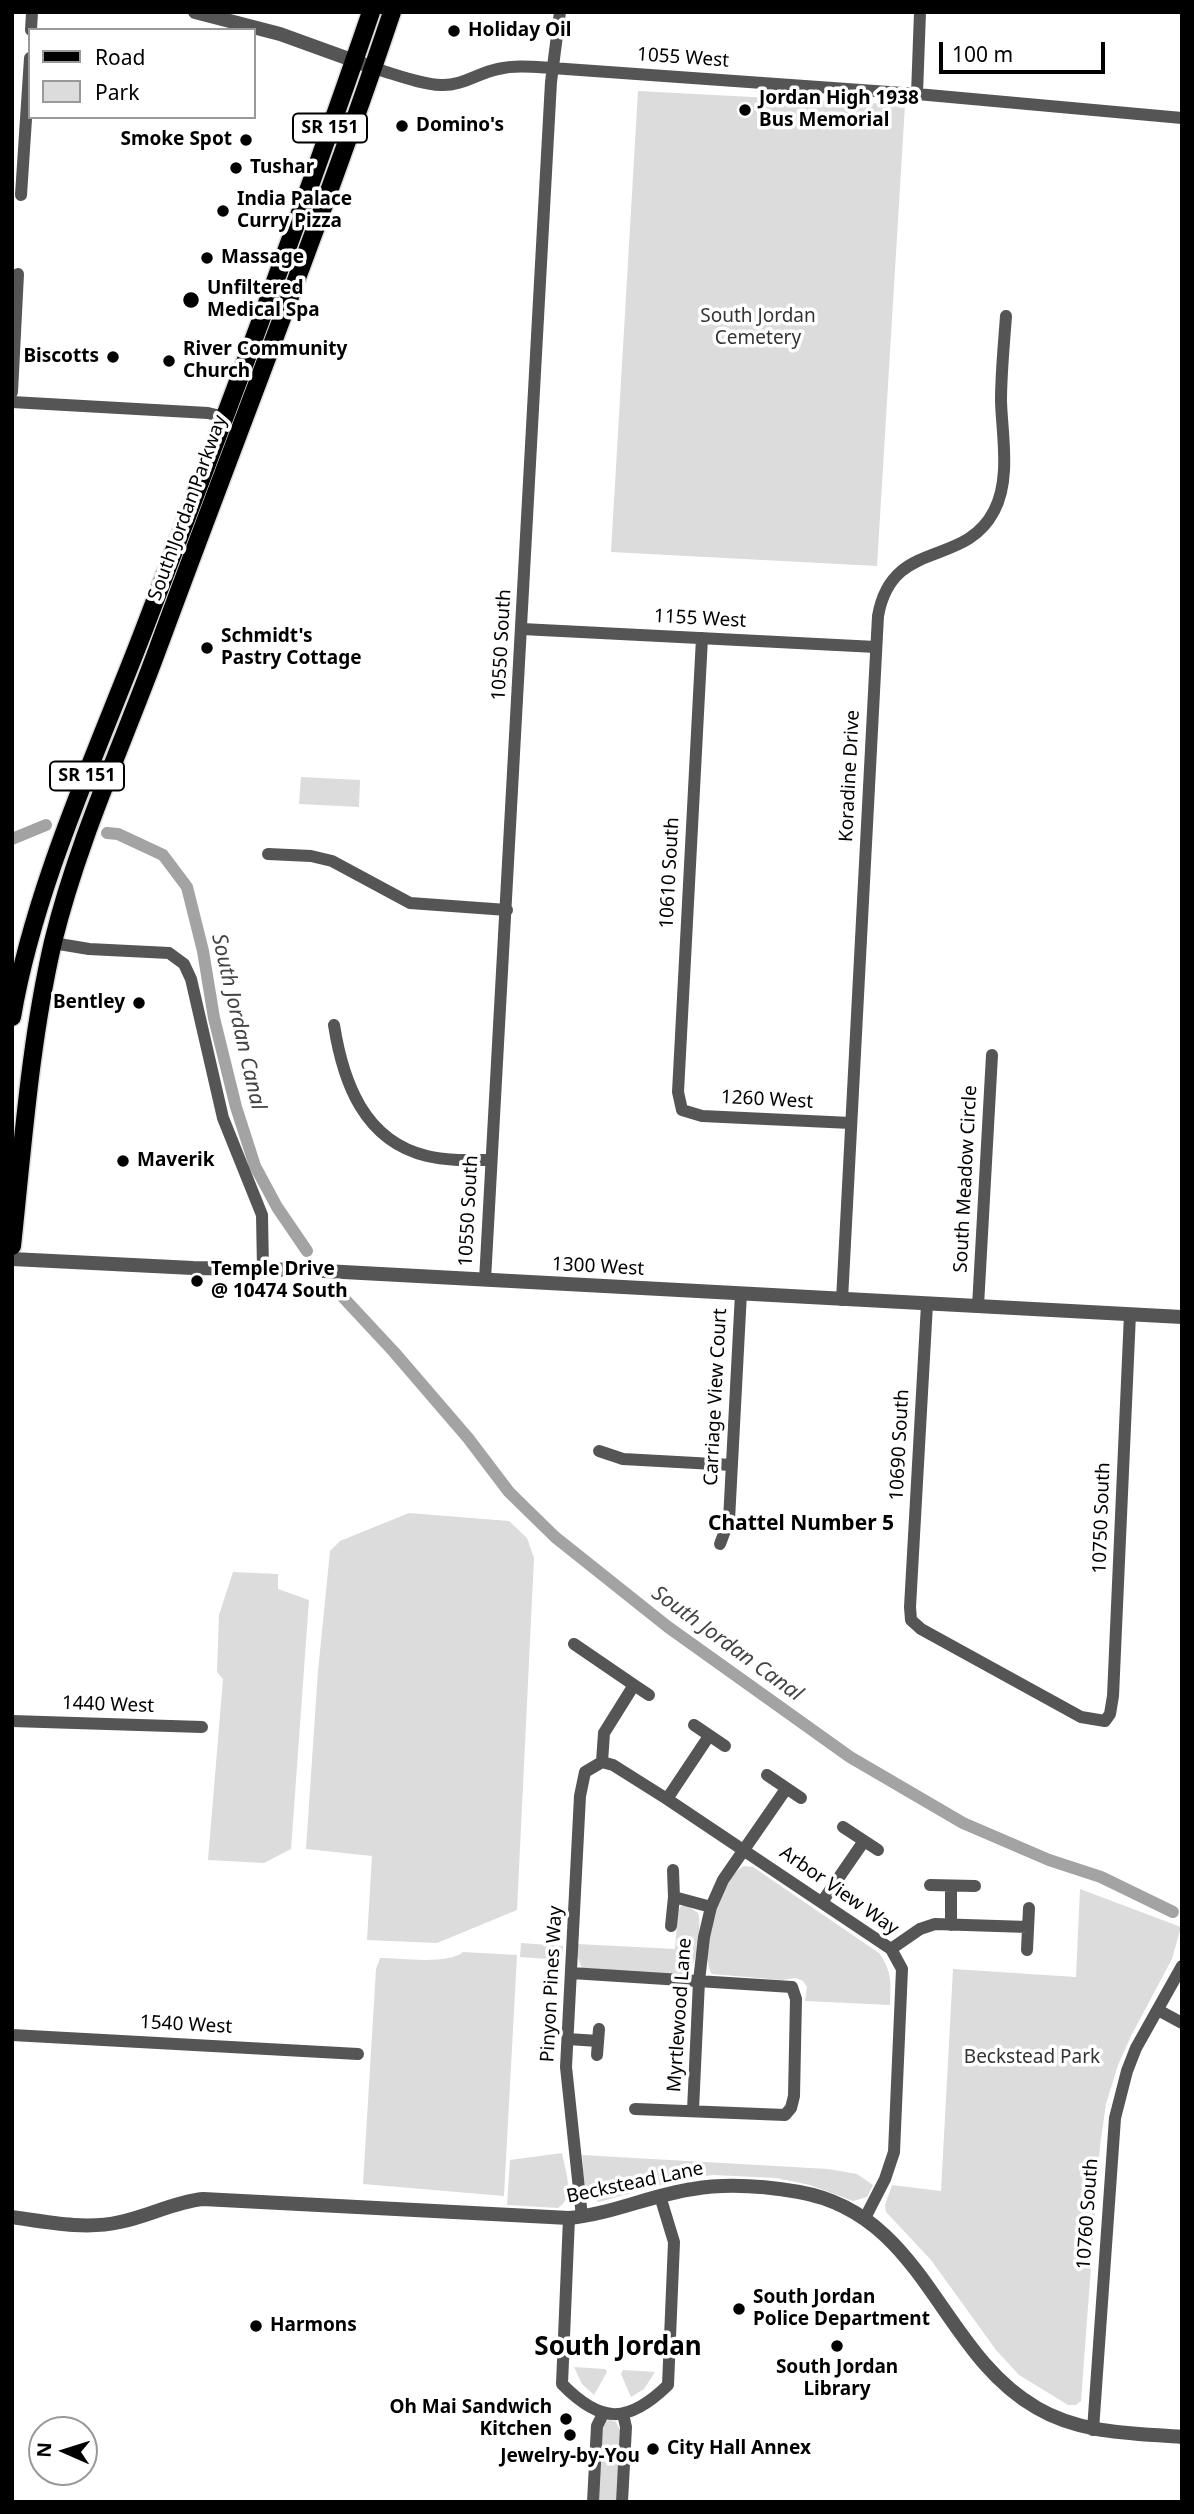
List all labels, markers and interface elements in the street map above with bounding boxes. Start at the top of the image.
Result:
place label: Holiday Oil [468,20,571,42]
marker: Holiday Oil [446,23,462,39]
legend [28,28,256,119]
scale bar [942,28,1108,72]
text: 100 m [952,40,1013,68]
text: Road [95,43,145,71]
street label: 1055 West [636,43,730,73]
text: Park [95,78,139,106]
place label: Jordan High 1938 Bus Memorial [759,88,919,132]
marker: Jordan High 1938 Bus Memorial [737,102,753,118]
road number: SR 151 [293,113,367,142]
place label: Domino's [416,115,504,137]
marker: Domino's [394,118,410,134]
place label: Smoke Spot [120,129,232,151]
marker: Smoke Spot [238,132,254,148]
place label: Tushar [250,157,314,179]
marker: Tushar [228,160,244,176]
place label: India Palace Curry Pizza [237,189,352,233]
marker: India Palace Curry Pizza [215,203,231,219]
place label: Massage [221,247,304,269]
marker: Massage [199,250,215,266]
place label: Unfiltered Medical Spa [207,278,320,322]
marker: Unfiltered Medical Spa [181,290,201,310]
park label: South Jordan Cemetery [700,306,816,350]
place label: River Community Church [183,339,347,383]
place label: Biscotts [23,346,99,368]
marker: Biscotts [105,349,121,365]
marker: River Community Church [161,353,177,369]
street label: South Jordan Parkway [144,412,232,604]
street label: 10550 South [488,589,516,701]
street label: 1155 West [653,605,747,633]
place label: Schmidt's Pastry Cottage [221,626,362,670]
marker: Schmidt's Pastry Cottage [199,640,215,656]
street label: Koradine Drive [835,709,865,843]
road number: SR 151 [50,762,124,790]
street label: 10610 South [656,817,684,929]
water label: South Jordan Canal [205,931,271,1113]
place label: Bentley [53,992,125,1014]
marker: Bentley [131,995,147,1011]
street label: South Meadow Circle [950,1085,982,1273]
street label: 1260 West [720,1086,814,1114]
place label: Maverik [137,1150,214,1172]
marker: Maverik [115,1153,131,1169]
street label: 10550 South [455,1155,483,1267]
street label: 1300 West [551,1253,645,1281]
place label: Temple Drive @ 10474 South [211,1259,348,1303]
marker: Temple Drive @ 10474 South [189,1273,205,1289]
street label: Carriage View Court [700,1308,732,1486]
street label: 10690 South [886,1389,914,1501]
street label: 10750 South [1089,1462,1115,1574]
district label: Chattel Number 5 [708,1511,894,1537]
water label: South Jordan Canal [647,1581,807,1707]
street label: 1440 West [61,1692,155,1718]
street label: Arbor View Way [775,1841,903,1941]
street label: Pinyon Pines Way [537,1905,567,2063]
street label: Myrtlewood Lane [663,1937,697,2093]
street label: 1540 West [139,2011,233,2039]
park label: Beckstead Park [964,2047,1100,2069]
street label: Beckstead Lane [564,2157,706,2209]
street label: 10760 South [1073,2158,1103,2270]
place label: South Jordan Police Department [753,2287,930,2331]
marker: South Jordan Police Department [731,2301,747,2317]
place label: Harmons [270,2315,357,2337]
marker: Harmons [248,2318,264,2334]
district label: South Jordan [534,2332,702,2364]
marker: South Jordan Library [829,2338,845,2354]
place label: South Jordan Library [776,2357,898,2401]
place label: Oh Mai Sandwich Kitchen [389,2397,552,2441]
marker: Oh Mai Sandwich Kitchen [558,2411,574,2427]
north arrow [28,2416,98,2486]
marker: Jewelry-by-You [562,2427,578,2443]
place label: City Hall Annex [667,2438,811,2460]
marker: City Hall Annex [645,2441,661,2457]
text: N [31,2442,57,2458]
place label: Jewelry-by-You [500,2446,640,2468]

